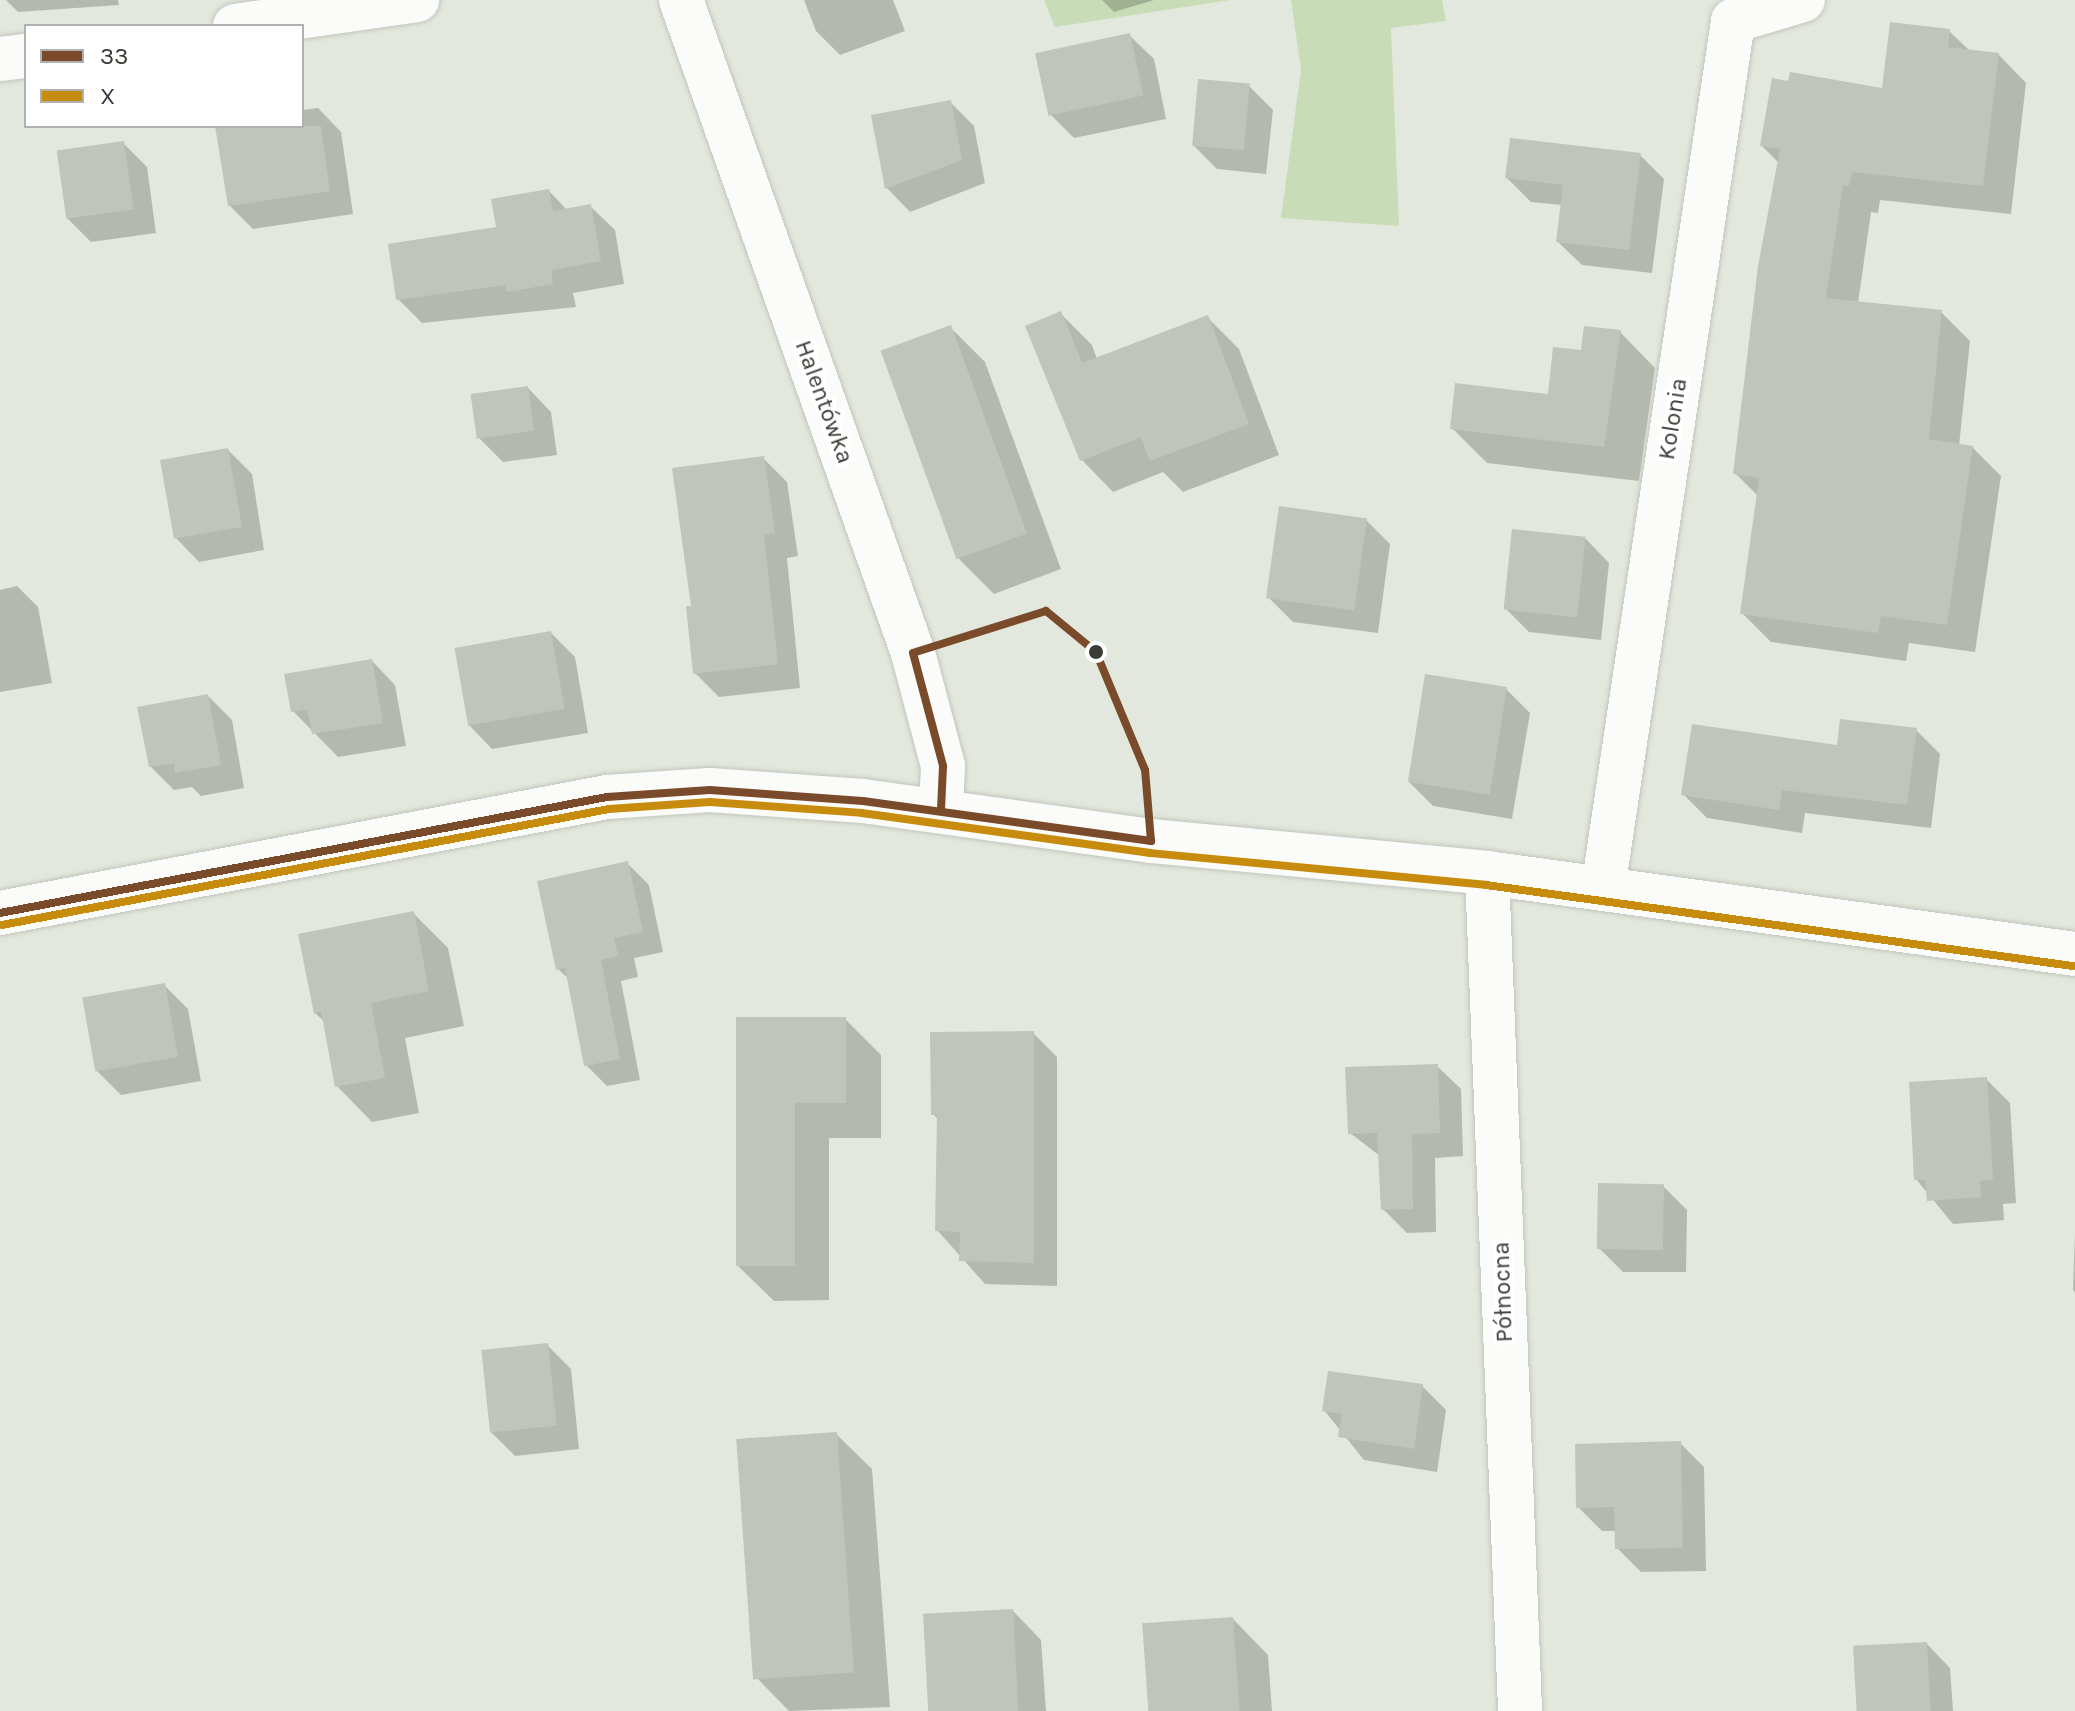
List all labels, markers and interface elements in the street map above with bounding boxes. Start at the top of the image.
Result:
legend [24,24,304,128]
text: 33 [100,42,128,70]
text: X [100,82,115,110]
street label: Halentówka [788,336,860,468]
street label: Kolonia [1652,376,1694,462]
unlabelled marker [1088,644,1104,660]
street label: Północna [1487,1241,1519,1343]

